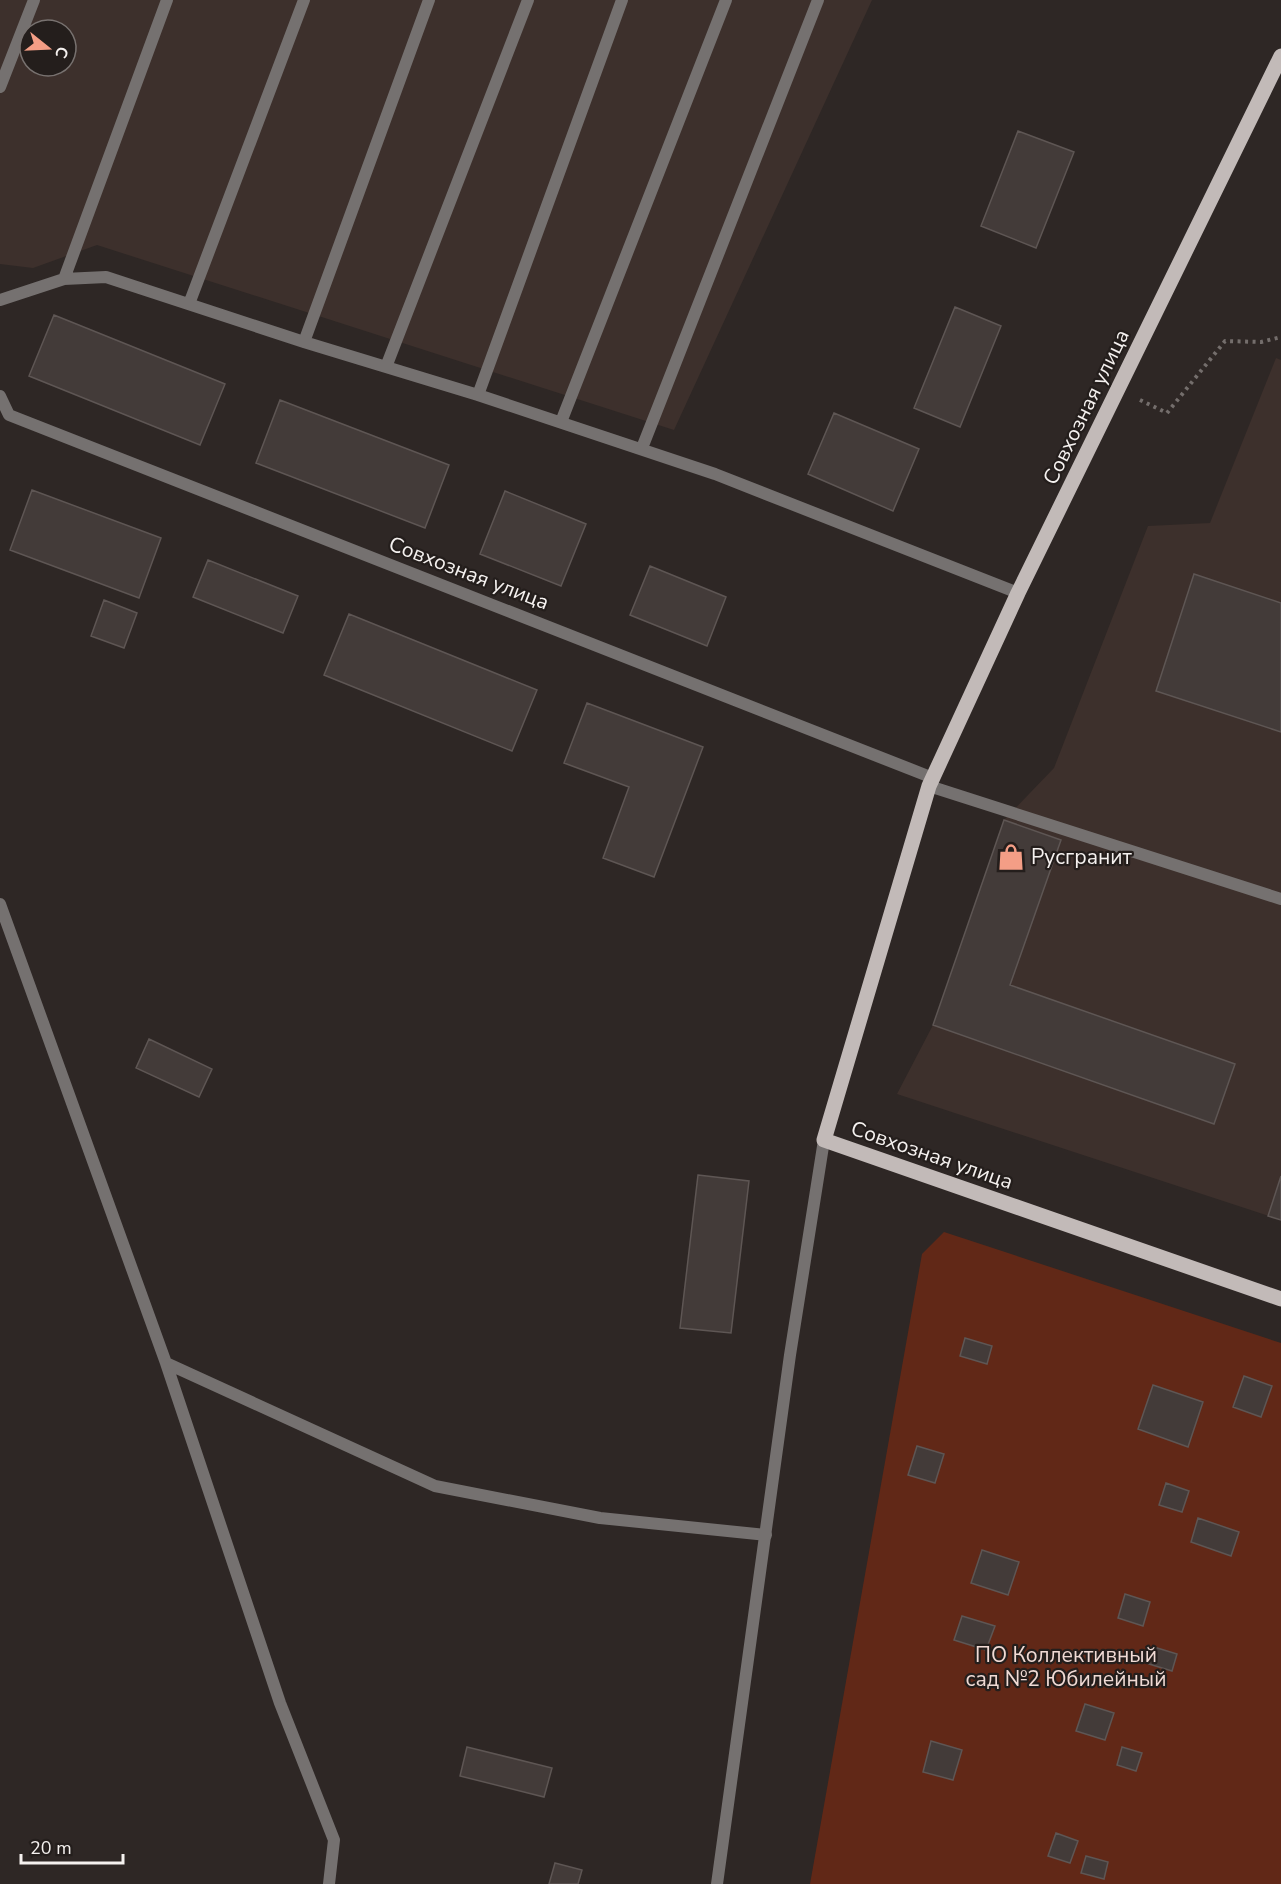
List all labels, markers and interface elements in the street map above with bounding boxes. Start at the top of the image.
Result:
north arrow [18,18,78,78]
text: С [49,44,73,61]
street label: Совхозная улица [1036,325,1136,489]
street label: Совхозная улица [385,530,553,616]
shop icon: Русгранит [996,842,1026,872]
place label: Русгранит [1031,843,1133,871]
street label: Совхозная улица [847,1114,1017,1196]
park label: ПО Коллективный сад №2 Юбилейный [966,1641,1166,1693]
scale bar [21,1827,123,1865]
text: 20 m [30,1836,72,1860]

